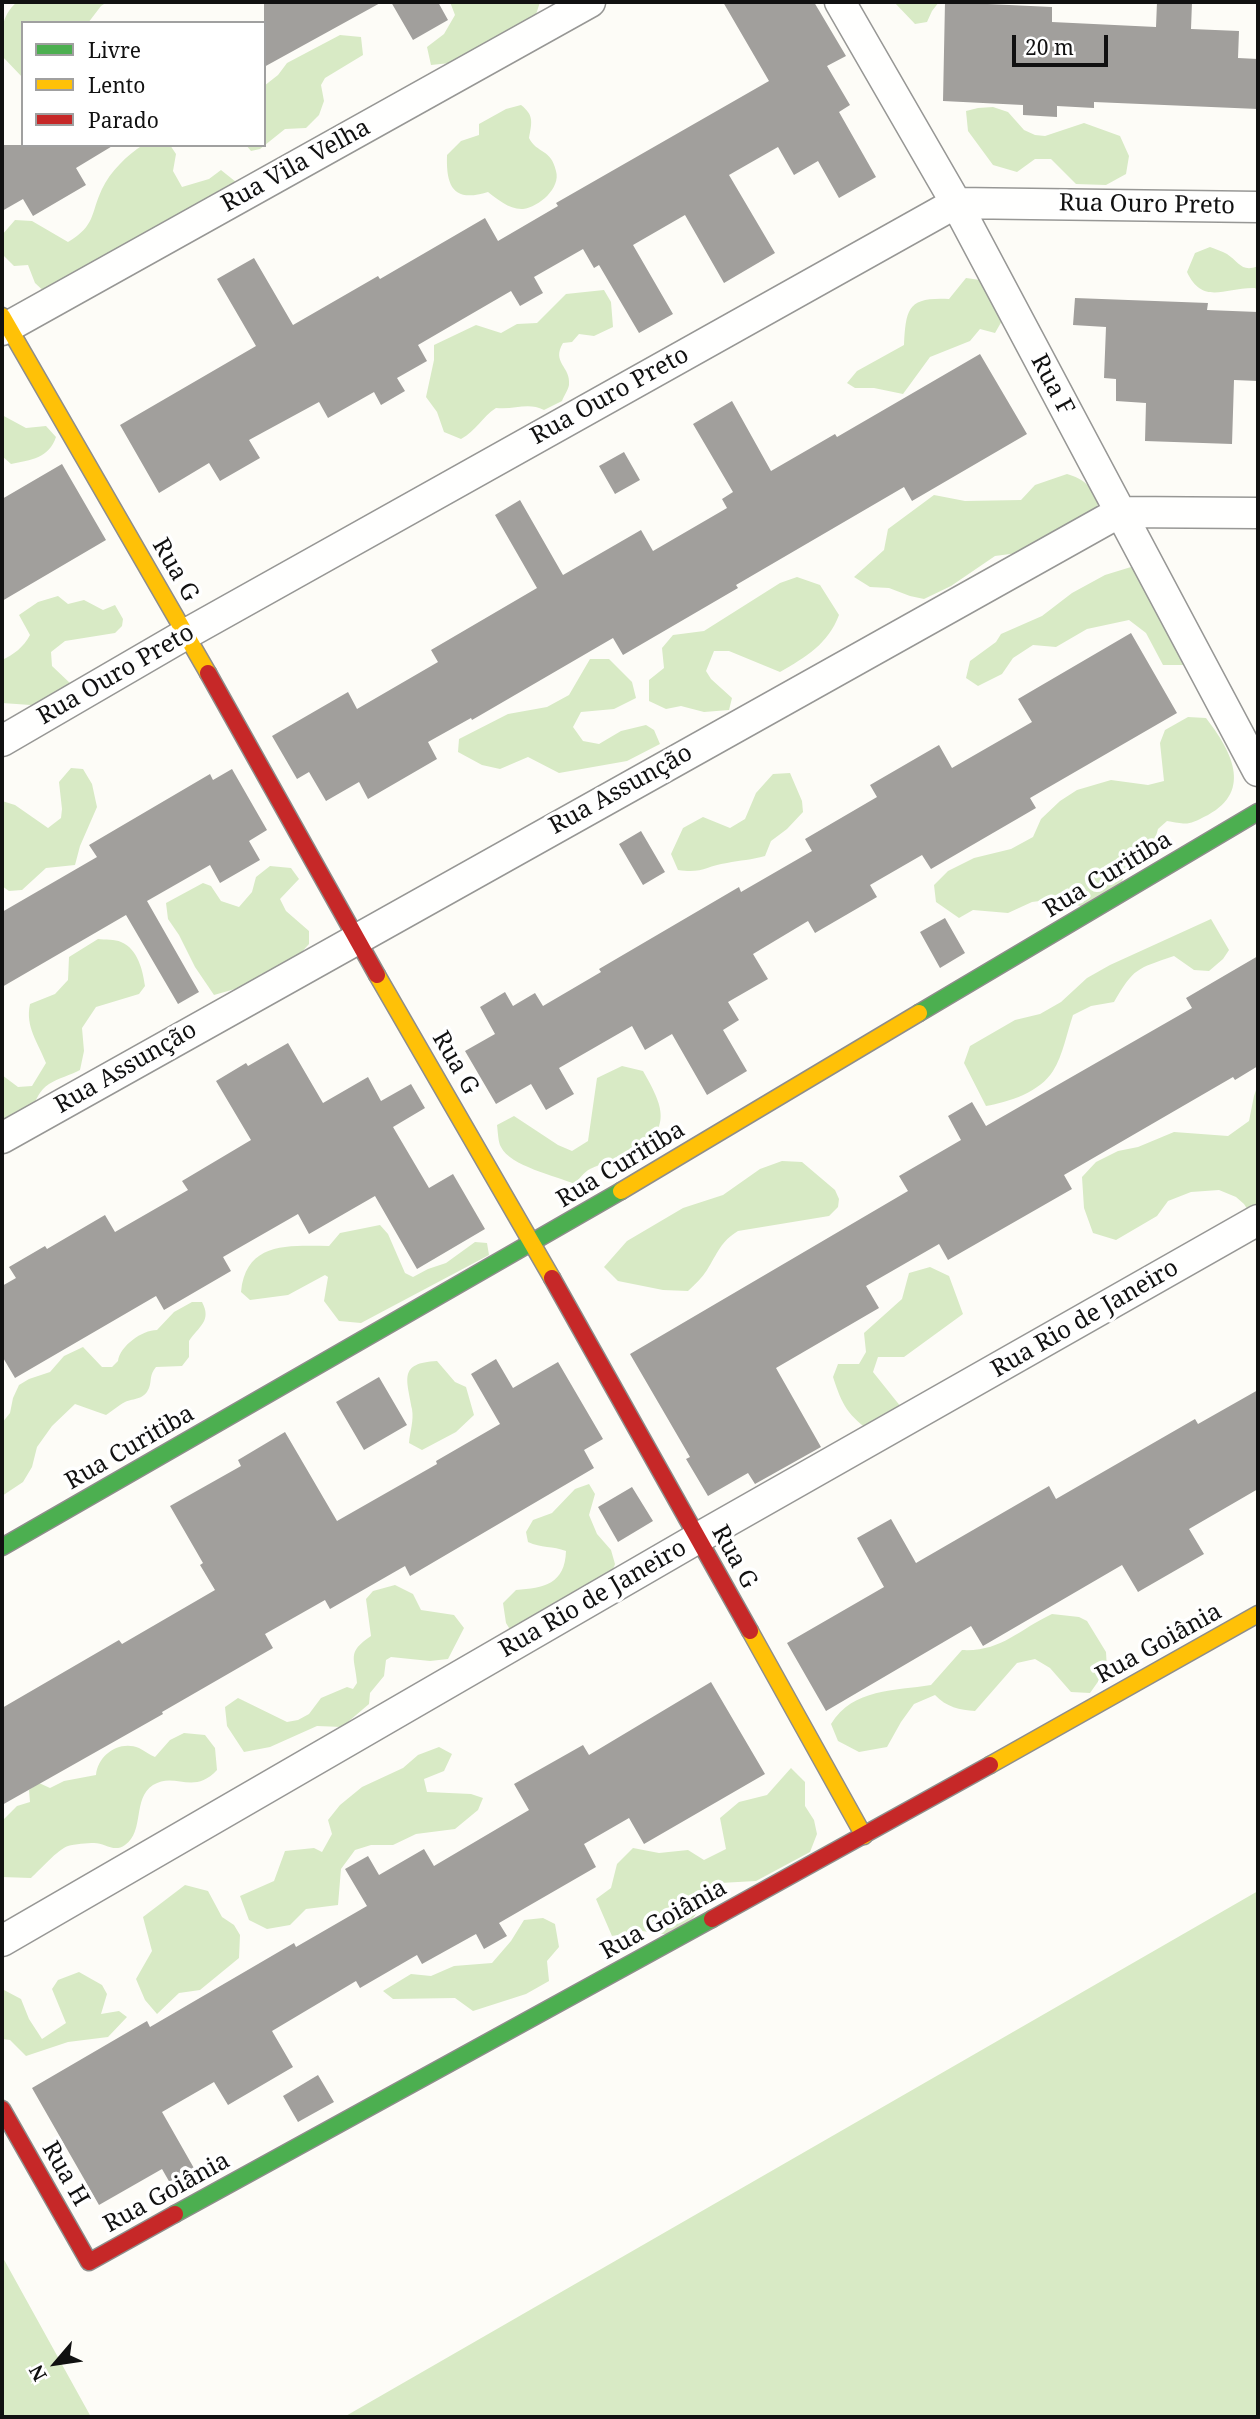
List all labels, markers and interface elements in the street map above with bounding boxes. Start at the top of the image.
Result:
legend [21,21,266,147]
scale bar [1015,21,1111,65]
text: 20 m [1025,33,1074,61]
text: Livre [88,36,141,64]
text: Lento [88,71,145,99]
text: Parado [88,106,159,134]
street label: Rua Vila Velha [217,113,375,219]
street label: Rua Ouro Preto [1059,189,1235,221]
street label: Rua Ouro Preto [526,341,694,451]
street label: Rua F [1024,350,1080,420]
street label: Rua G [146,533,204,607]
street label: Rua Ouro Preto [33,619,199,731]
street label: Rua Assunção [544,739,698,841]
street label: Rua Curitiba [1039,826,1177,924]
street label: Rua Assunção [50,1016,202,1120]
street label: Rua G [426,1026,484,1100]
street label: Rua Curitiba [552,1116,690,1214]
street label: Rua Rio de Janeiro [986,1254,1184,1384]
street label: Rua Curitiba [60,1400,200,1496]
street label: Rua G [705,1520,763,1594]
street label: Rua Rio de Janeiro [494,1534,692,1664]
street label: Rua Goiânia [1091,1598,1227,1690]
street label: Rua Goiânia [596,1874,732,1966]
street label: Rua H [35,2137,95,2211]
street label: Rua Goiânia [99,2147,235,2239]
north arrow [21,2328,91,2398]
text: N [23,2360,53,2386]

